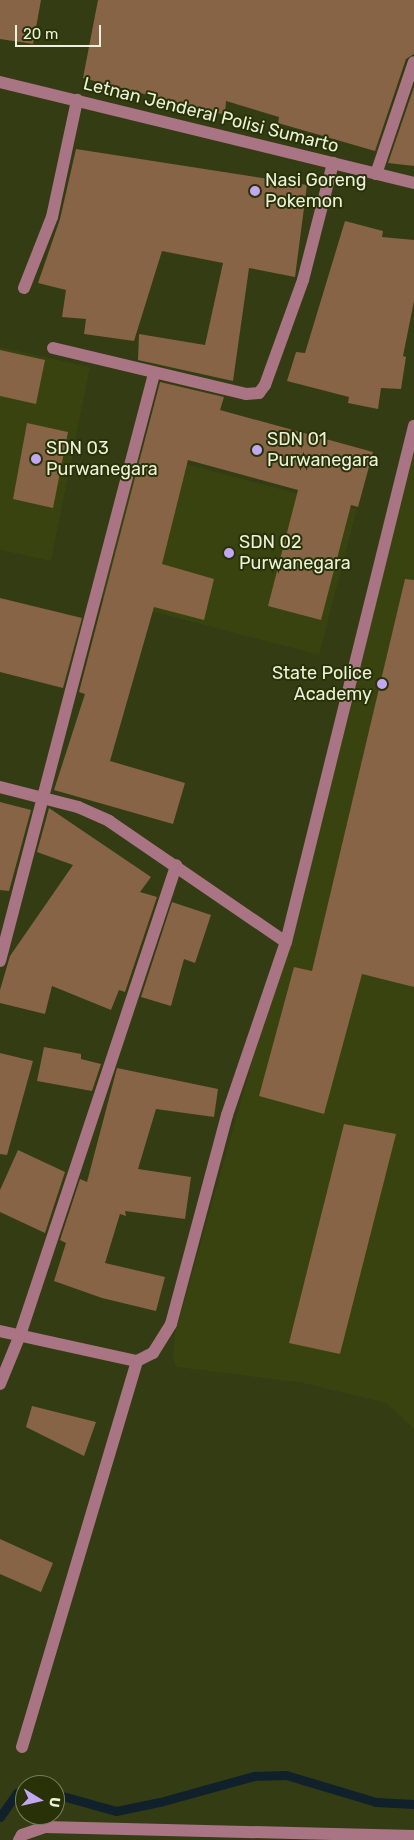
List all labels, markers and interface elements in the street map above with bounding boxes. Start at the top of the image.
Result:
scale bar [18,15,104,47]
text: 20 m [23,25,58,43]
street label: Letnan Jenderal Polisi Sumarto [81,73,341,157]
place label: Nasi Goreng Pokemon [265,170,366,212]
marker: Nasi Goreng Pokemon [249,185,261,197]
place label: SDN 01 Purwanegara [267,429,379,472]
place label: SDN 03 Purwanegara [46,438,158,480]
marker: SDN 01 Purwanegara [251,444,263,456]
marker: SDN 03 Purwanegara [30,453,42,465]
place label: SDN 02 Purwanegara [239,532,351,574]
marker: SDN 02 Purwanegara [223,547,235,559]
place label: State Police Academy [272,663,372,706]
marker: State Police Academy [376,678,388,690]
north arrow [15,1775,65,1825]
text: U [45,1796,64,1809]

